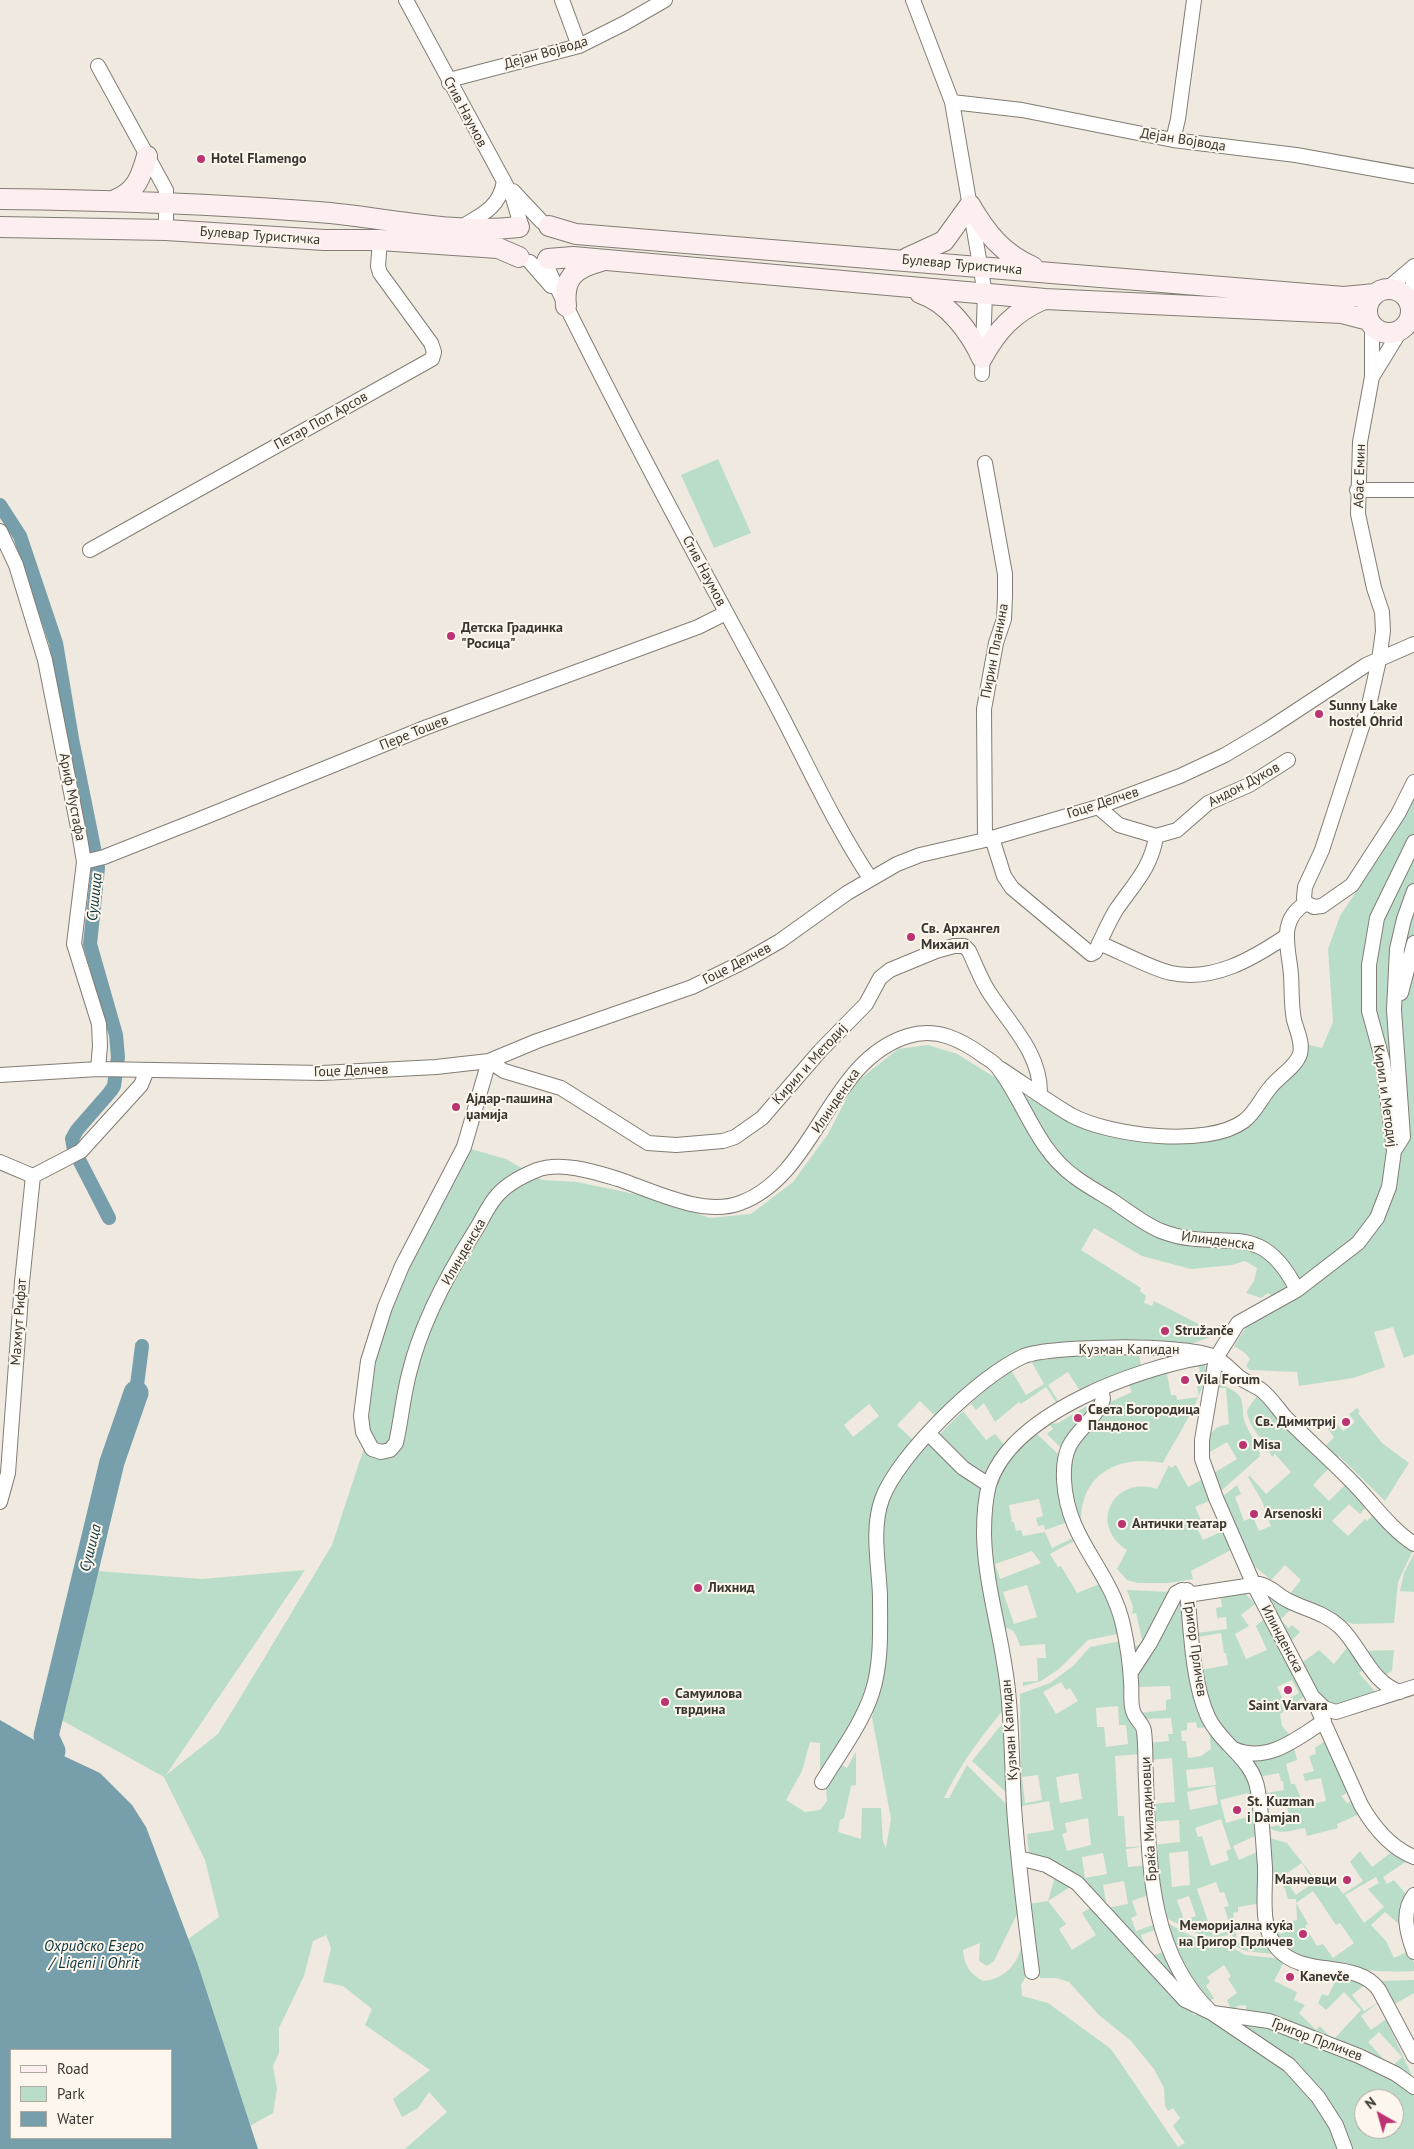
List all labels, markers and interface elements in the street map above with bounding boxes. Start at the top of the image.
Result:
street label: Дејан Војвода [502,33,590,73]
street label: Стив Наумов [439,74,491,150]
street label: Дејан Војвода [1139,125,1227,155]
place label: Hotel Flamengo [211,151,306,167]
marker: Hotel Flamengo [195,153,207,165]
street label: Булевар Туристичка [199,223,321,249]
street label: Булевар Туристичка [901,251,1023,279]
street label: Петар Поп Арсов [271,388,371,454]
street label: Абас Емин [1350,444,1370,508]
street label: Стив Наумов [678,533,730,609]
street label: Пирин Планина [978,602,1012,700]
place label: Детска Градинка "Росица" [461,620,563,652]
marker: Детска Градинка "Росица" [445,630,457,642]
place label: Sunny Lake hostel Ohrid [1329,698,1403,730]
marker: Sunny Lake hostel Ohrid [1313,708,1325,720]
street label: Пере Тошев [377,712,451,754]
street label: Ариф Мустафа [55,752,89,842]
street label: Андон Дуков [1205,759,1283,811]
street label: Гоце Делчев [1065,783,1141,823]
water label: Сушица [84,872,106,922]
place label: Св. Архангел Михаил [921,921,1000,954]
marker: Св. Архангел Михаил [905,931,917,943]
street label: Гоце Делчев [700,940,774,988]
street label: Кирил и Методиј [769,1020,851,1108]
street label: Кирил и Методиј [1369,1044,1401,1148]
street label: Гоце Делчев [313,1061,389,1081]
street label: Илинденска [808,1066,864,1136]
place label: Ајдар-пашина џамија [466,1091,553,1124]
marker: Ајдар-пашина џамија [450,1101,462,1113]
street label: Илинденска [438,1216,490,1288]
street label: Илинденска [1180,1228,1256,1254]
street label: Махмут Рифат [8,1278,30,1366]
place label: Stružanče [1175,1323,1234,1339]
marker: Stružanče [1159,1325,1171,1337]
street label: Кузман Капидан [1078,1342,1180,1358]
place label: Vila Forum [1195,1372,1260,1388]
marker: Vila Forum [1179,1374,1191,1386]
place label: Света Богородица Пандонос [1088,1402,1200,1434]
marker: Света Богородица Пандонос [1072,1412,1084,1424]
place label: Св. Димитриј [1255,1414,1336,1430]
marker: Св. Димитриј [1340,1416,1352,1428]
place label: Misa [1253,1437,1281,1453]
marker: Misa [1237,1439,1249,1451]
place label: Arsenoski [1264,1506,1322,1522]
marker: Arsenoski [1248,1508,1260,1520]
place label: Антички театар [1132,1516,1227,1532]
marker: Антички театар [1116,1518,1128,1530]
water label: Сушица [76,1522,106,1574]
place label: Лихнид [708,1580,755,1596]
marker: Лихнид [692,1582,704,1594]
street label: Григор Прличев [1180,1600,1210,1698]
street label: Илинденска [1257,1602,1307,1676]
street label: Кузман Капидан [998,1679,1022,1781]
marker: Saint Varvara [1282,1684,1294,1696]
place label: Самуилова тврдина [675,1686,742,1718]
marker: Самуилова тврдина [659,1696,671,1708]
place label: Saint Varvara [1248,1698,1328,1714]
street label: Браќа Миладиновци [1137,1756,1161,1882]
place label: St. Kuzman i Damjan [1247,1794,1314,1826]
marker: St. Kuzman i Damjan [1231,1804,1243,1816]
place label: Манчевци [1275,1872,1337,1888]
marker: Манчевци [1341,1874,1353,1886]
place label: Меморијална куќа на Григор Прличев [1179,1918,1293,1950]
marker: Меморијална куќа на Григор Прличев [1297,1928,1309,1940]
water label: Охридско Езеро / Liqeni i Ohrit [44,1938,144,1973]
place label: Kanevče [1300,1969,1349,1985]
marker: Kanevče [1284,1971,1296,1983]
street label: Григор Прличев [1269,2015,1365,2065]
legend [10,2049,172,2139]
text: Road [57,2059,89,2078]
text: Park [57,2084,85,2103]
north arrow [1354,2089,1404,2139]
text: N [1361,2093,1380,2113]
text: Water [57,2109,94,2128]

